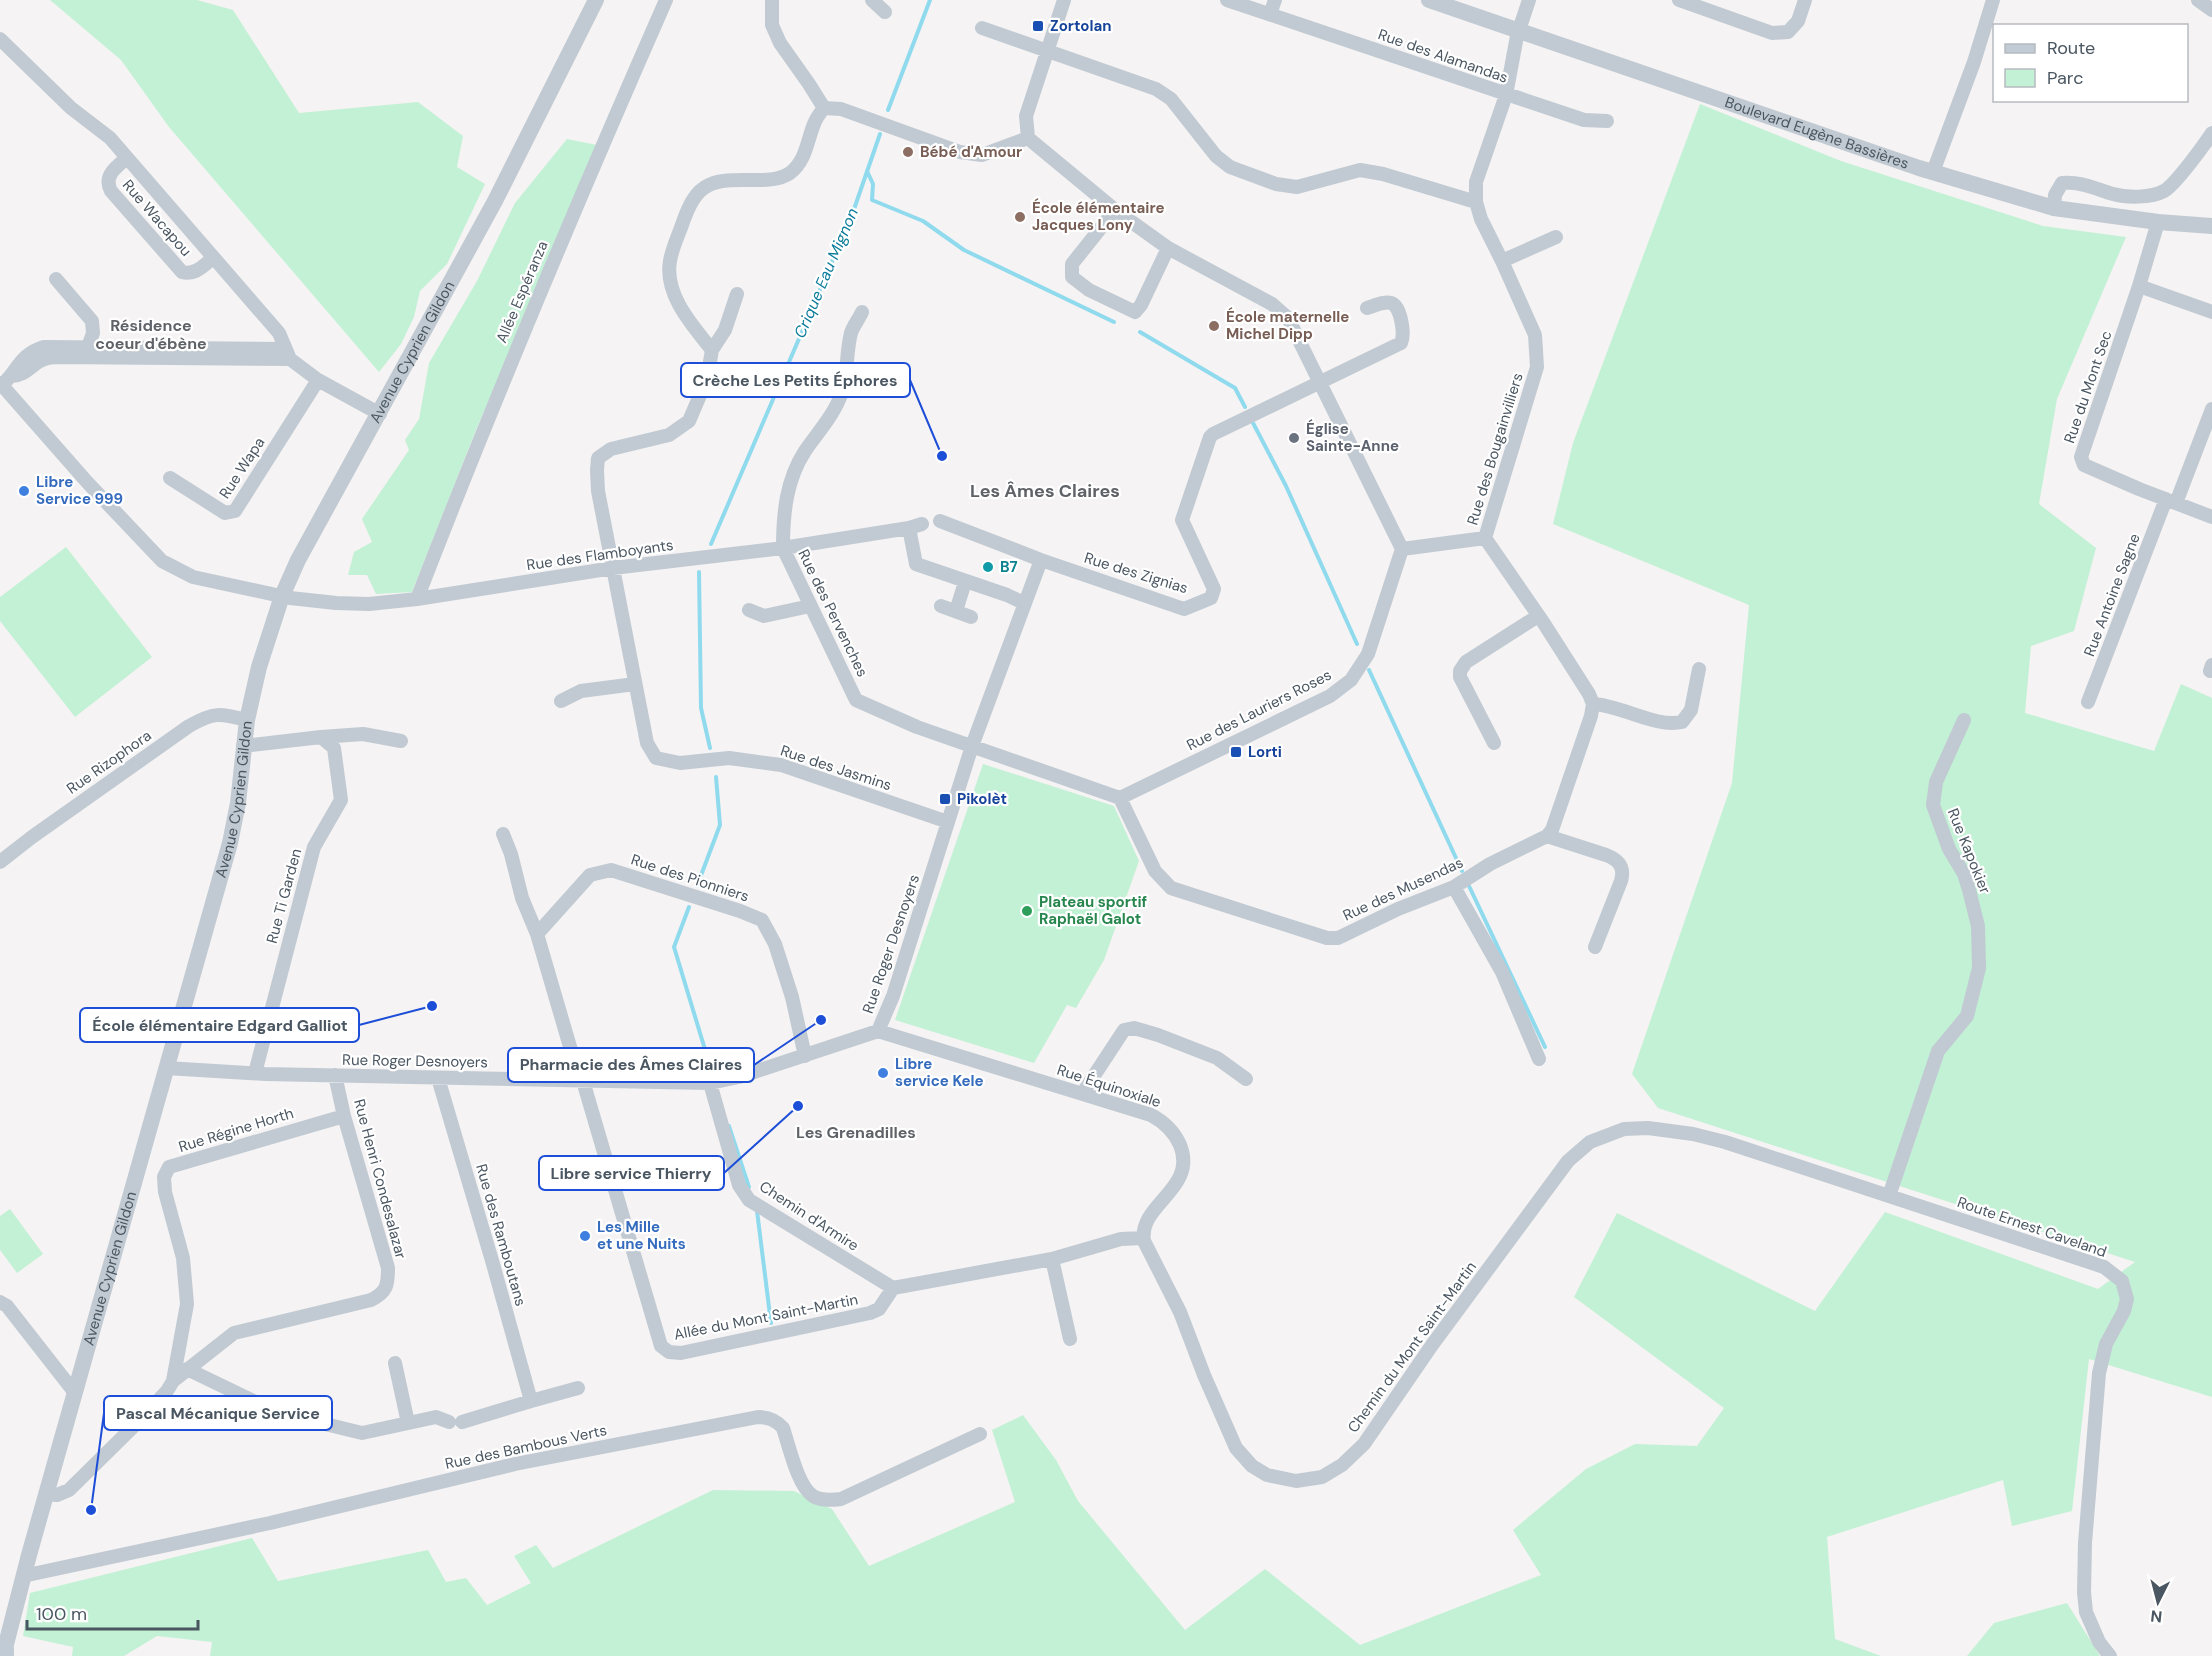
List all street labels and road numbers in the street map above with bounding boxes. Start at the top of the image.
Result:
street label: Rue des Alamandas [1375,24,1511,88]
street label: Boulevard Eugène Bassières [1722,92,1911,174]
street label: Rue Wacapou [118,175,196,261]
street label: Allée Espéranza [492,238,552,346]
street label: Avenue Cyprien Gildon [365,277,459,427]
street label: Rue du Mont Sec [2059,328,2117,446]
street label: Rue des Bougainvilliers [1462,371,1528,527]
street label: Rue Wapa [215,433,269,503]
street label: Rue Antoine Sagne [2079,531,2145,659]
street label: Rue des Flamboyants [525,535,675,575]
street label: Rue des Pervenches [793,546,873,680]
street label: Rue des Zignias [1082,548,1190,598]
street label: Rue des Lauriers Roses [1183,665,1335,755]
street label: Avenue Cyprien Gildon [211,720,257,880]
street label: Rue Rizophora [63,725,155,799]
street label: Rue des Jasmins [778,741,894,795]
street label: Rue Kapokier [1943,805,1995,897]
street label: Rue Ti Garden [262,846,306,946]
street label: Rue des Pionniers [628,849,752,907]
street label: Rue des Musendas [1340,852,1466,926]
street label: Rue Roger Desnoyers [858,872,924,1016]
street label: Rue Roger Desnoyers [342,1050,488,1072]
street label: Rue Équinoxiale [1054,1060,1164,1112]
street label: Rue Henri Condesalazar [349,1097,411,1261]
street label: Rue Régine Horth [176,1103,296,1157]
street label: Rue des Ramboutans [471,1162,531,1308]
street label: Chemin d'Armire [755,1176,863,1256]
street label: Avenue Cyprien Gildon [79,1189,141,1348]
street label: Route Ernest Caveland [1955,1192,2109,1262]
street label: Chemin du Mont Saint-Martin [1343,1257,1481,1437]
street label: Allée du Mont Saint-Martin [672,1289,860,1345]
street label: Rue des Bambous Verts [443,1420,609,1474]

